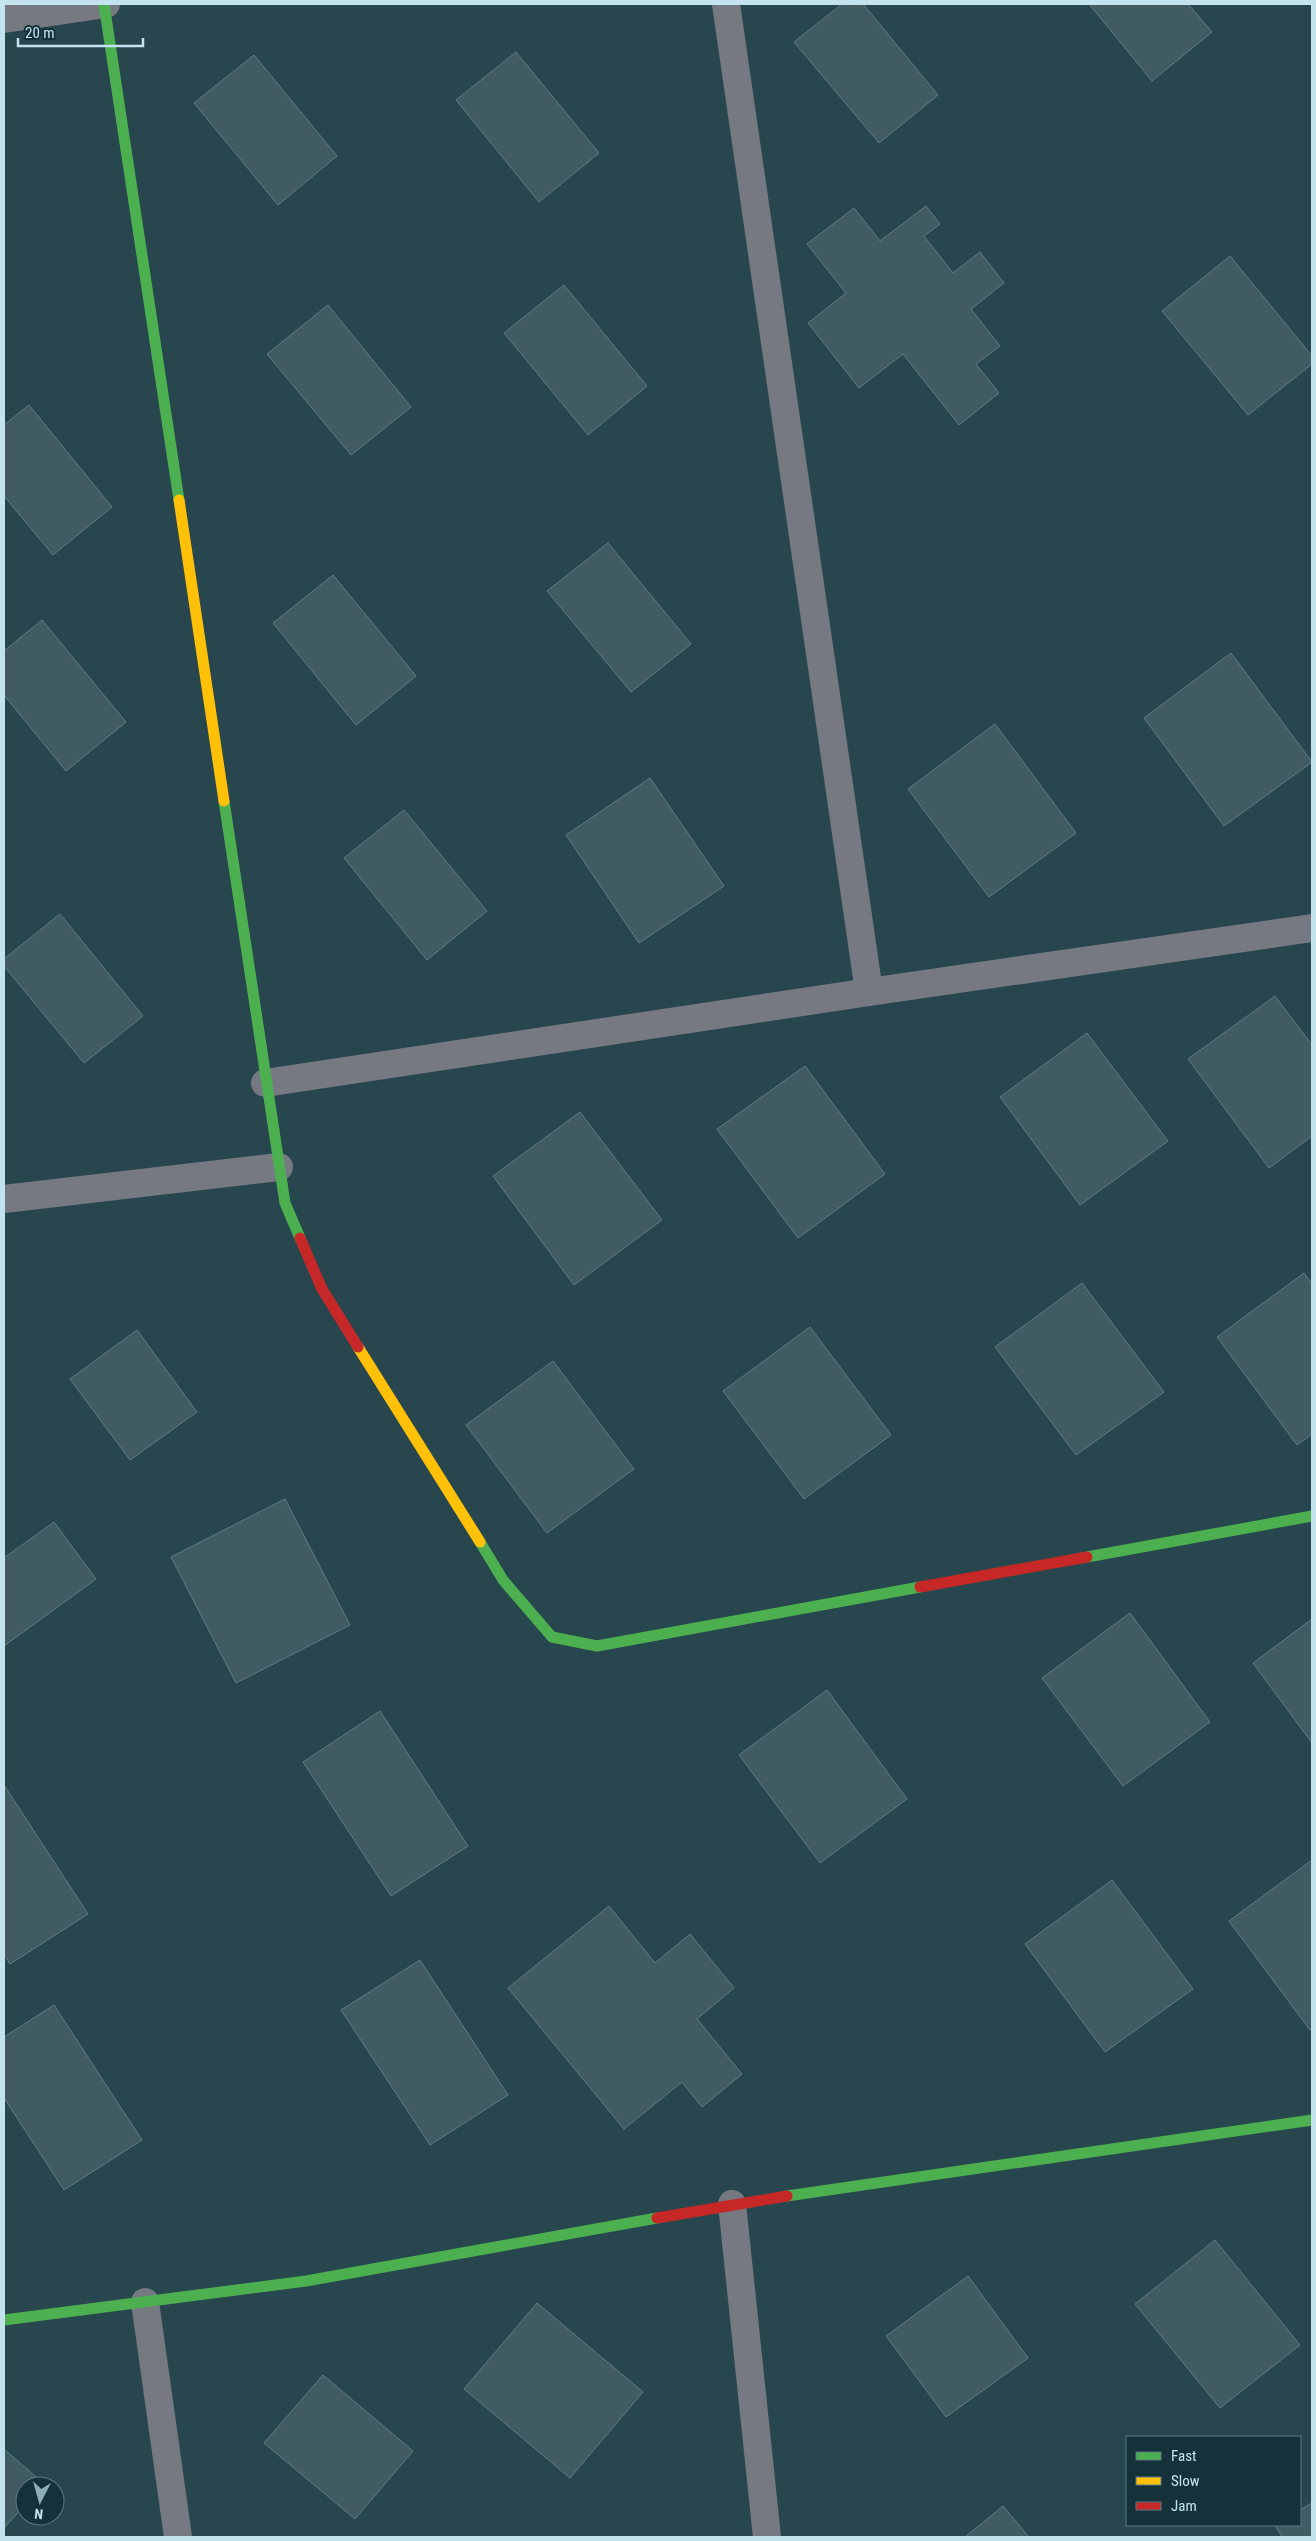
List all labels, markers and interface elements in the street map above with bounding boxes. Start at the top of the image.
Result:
scale bar [18,15,142,47]
text: 20 m [25,24,55,42]
legend [1126,2436,1301,2526]
text: Fast [1171,2447,1196,2465]
text: Slow [1171,2472,1200,2490]
north arrow [15,2476,65,2526]
text: Jam [1171,2497,1197,2515]
text: N [34,2506,44,2522]

